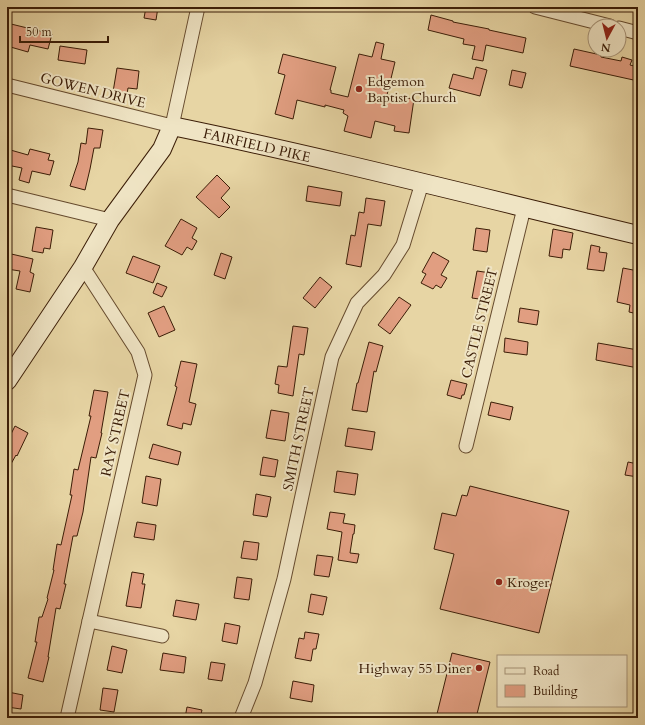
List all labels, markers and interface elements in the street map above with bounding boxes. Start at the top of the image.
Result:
scale bar [20,18,108,44]
north arrow [587,18,627,58]
text: 50 m [26,24,53,40]
text: N [600,39,611,55]
street label: GOWEN DRIVE [38,68,148,113]
place label: Edgemon Baptist Church [367,72,457,107]
marker: Edgemon Baptist Church [354,84,364,94]
street label: FAIRFIELD PIKE [201,124,313,167]
street label: CASTLE STREET [457,266,502,380]
street label: SMITH STREET [278,386,319,493]
street label: RAY STREET [96,388,135,478]
place label: Kroger [507,573,550,592]
marker: Kroger [494,577,504,587]
legend [497,655,627,707]
place label: Highway 55 Diner [359,659,472,678]
marker: Highway 55 Diner [474,663,484,673]
text: Road [533,663,560,679]
text: Building [533,683,578,699]

